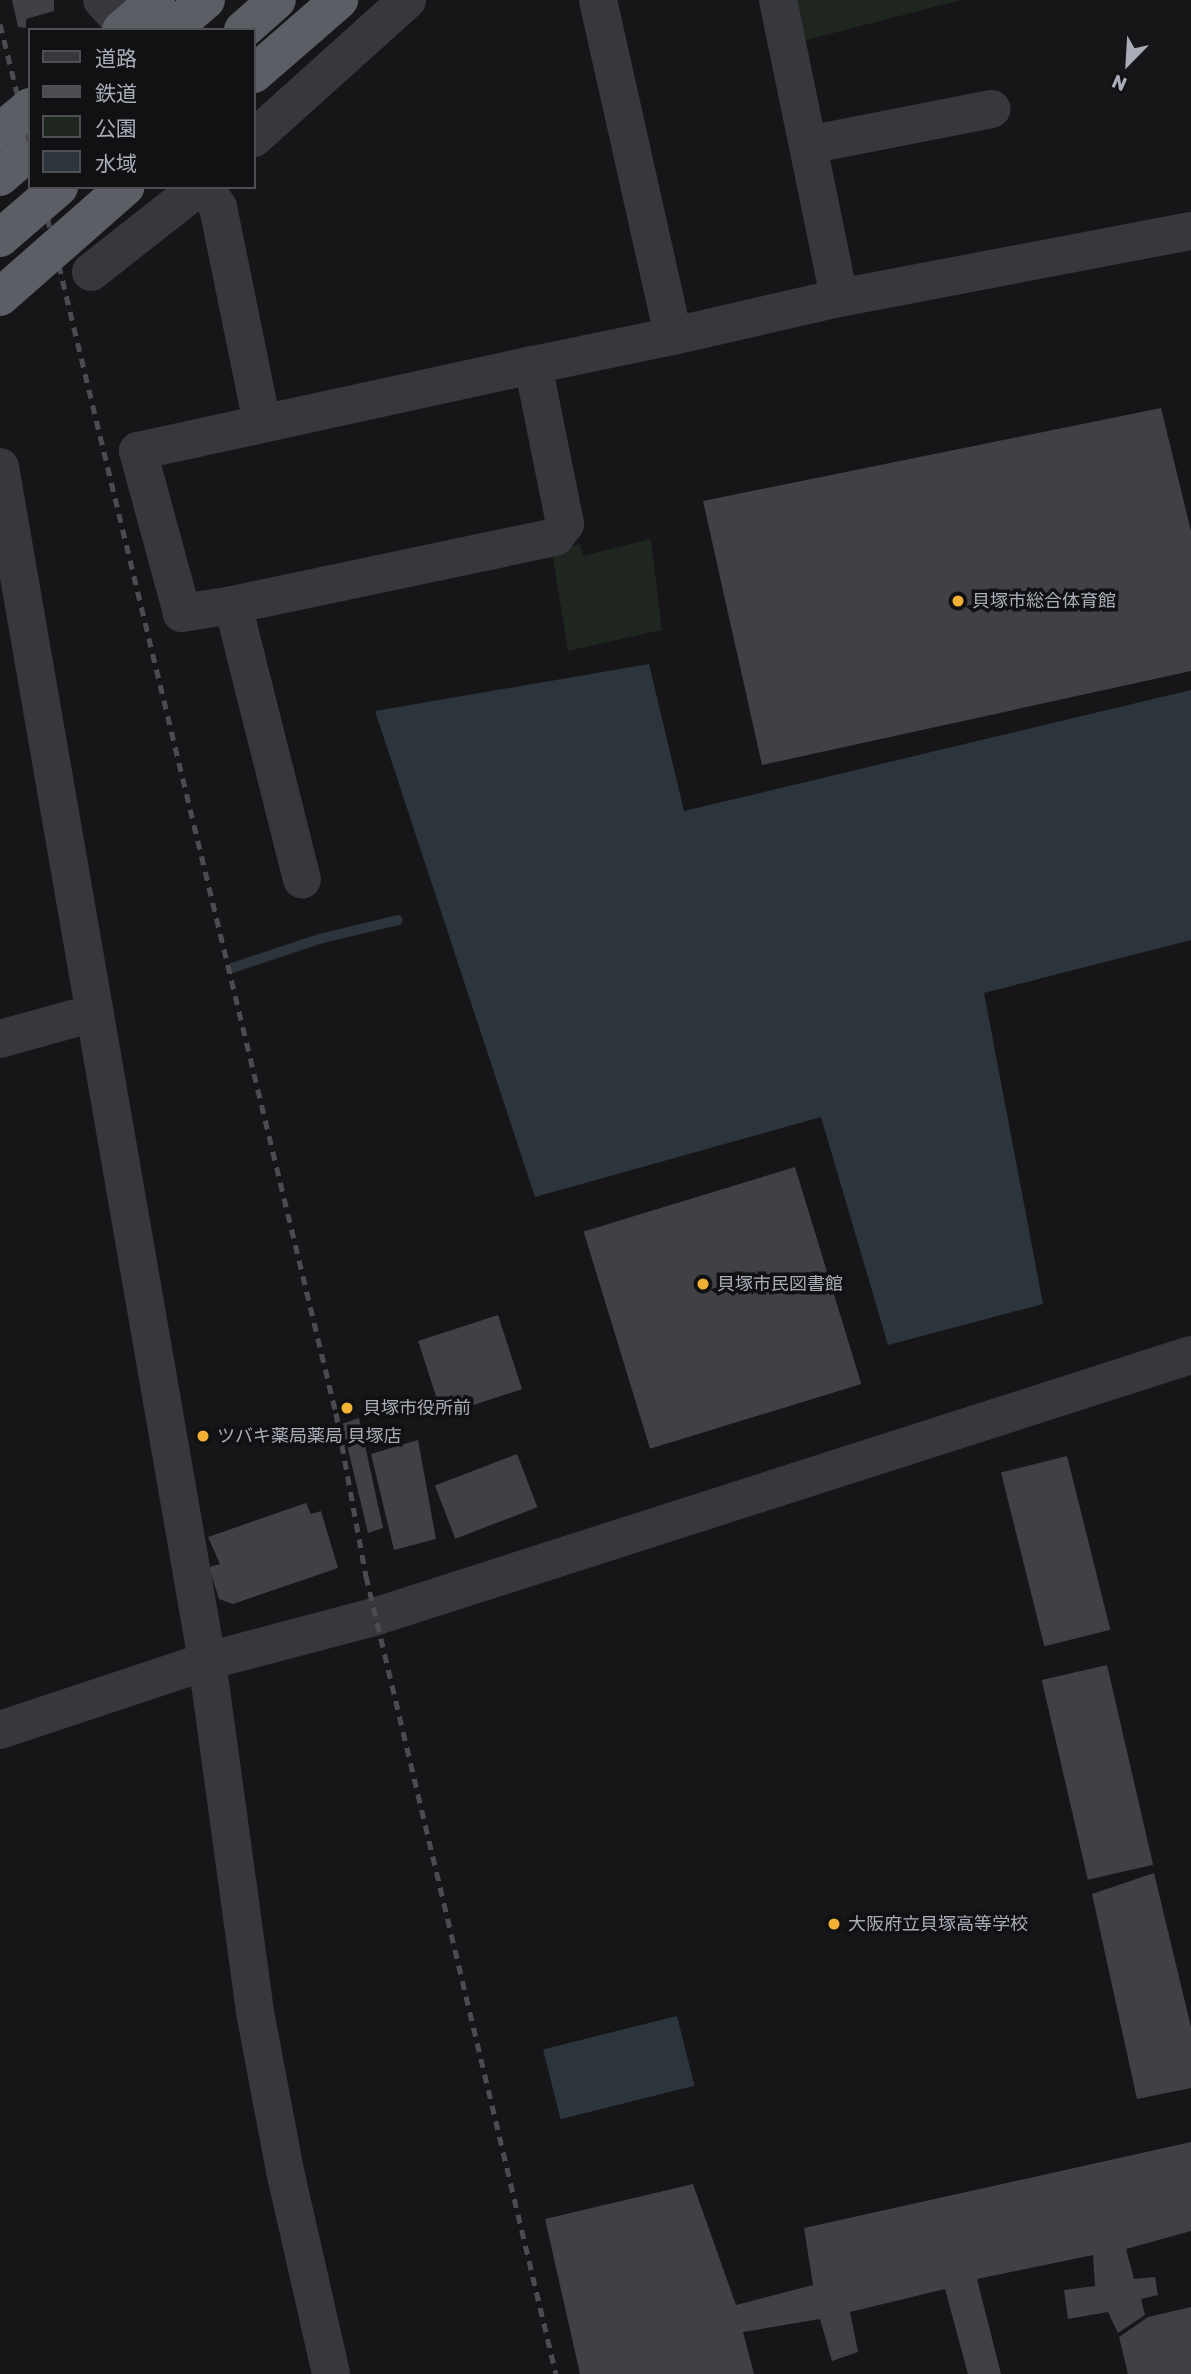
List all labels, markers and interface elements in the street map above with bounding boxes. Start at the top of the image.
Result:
legend [28,28,256,189]
north arrow [1093,28,1163,98]
text: 道路 [95,46,137,71]
text: N [1108,69,1130,96]
text: 鉄道 [95,81,137,106]
text: 公園 [95,116,137,141]
text: 水域 [95,151,137,176]
place label: 貝塚市総合体育館 [972,590,1116,612]
marker: 貝塚市総合体育館 [950,593,966,609]
place label: 貝塚市民図書館 [717,1273,843,1295]
marker: 貝塚市民図書館 [695,1276,711,1292]
place label: 貝塚市役所前 [363,1397,471,1419]
marker: 貝塚市役所前 [337,1398,357,1418]
place label: ツバキ薬局薬局 貝塚店 [217,1425,401,1447]
marker: ツバキ薬局薬局 貝塚店 [195,1428,211,1444]
place label: 大阪府立貝塚高等学校 [848,1913,1028,1935]
marker: 大阪府立貝塚高等学校 [826,1916,842,1932]

